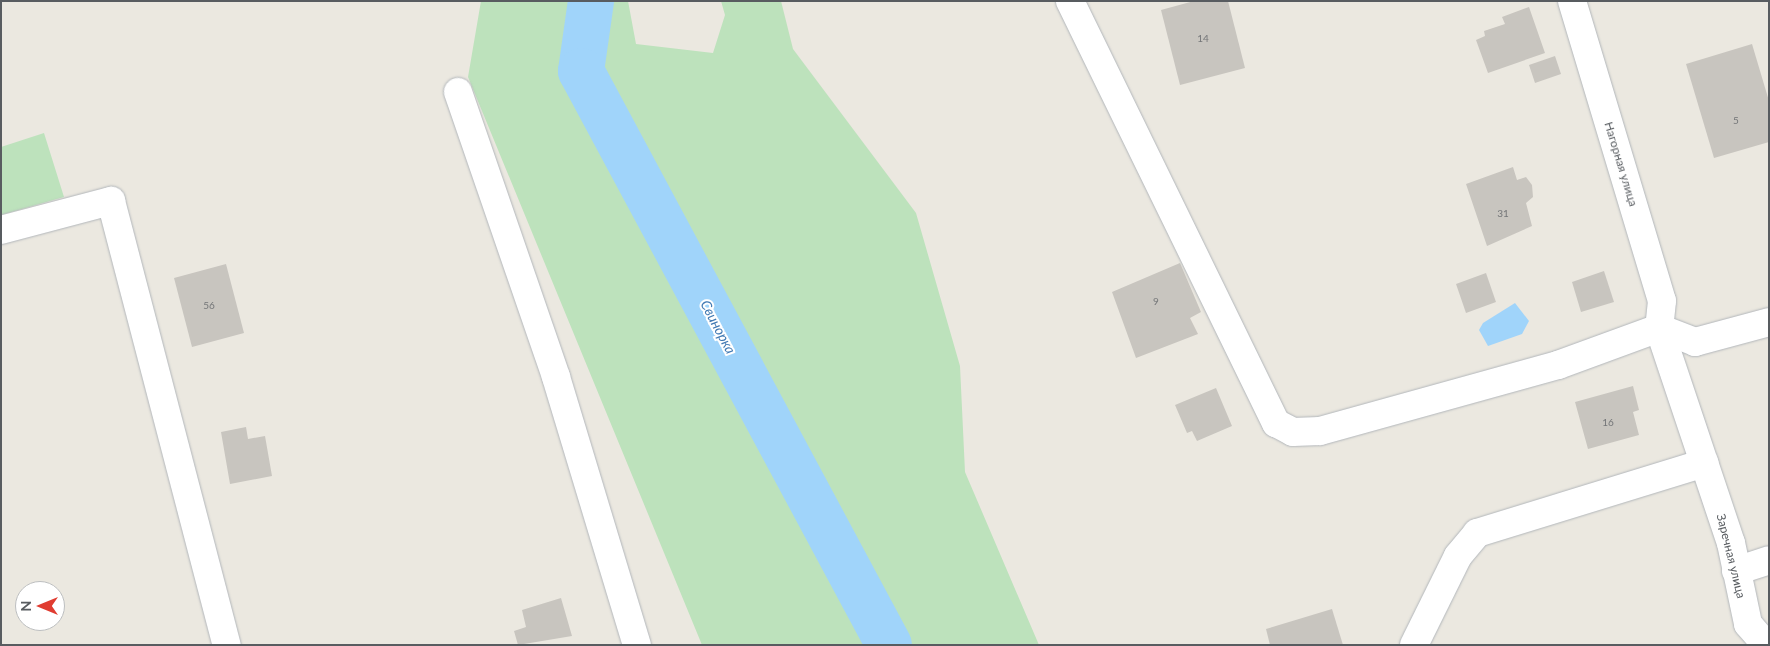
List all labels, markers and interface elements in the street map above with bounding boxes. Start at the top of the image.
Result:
house number: 14 [1197,33,1209,45]
house number: 5 [1733,115,1739,127]
street label: Нагорная улица [1601,120,1641,208]
house number: 31 [1497,208,1509,220]
house number: 9 [1153,296,1159,308]
water label: Свинорка [697,297,739,357]
house number: 56 [203,300,215,312]
house number: 16 [1602,417,1614,429]
street label: Заречная улица [1714,512,1748,600]
north arrow [15,581,65,631]
text: N [17,601,34,611]

